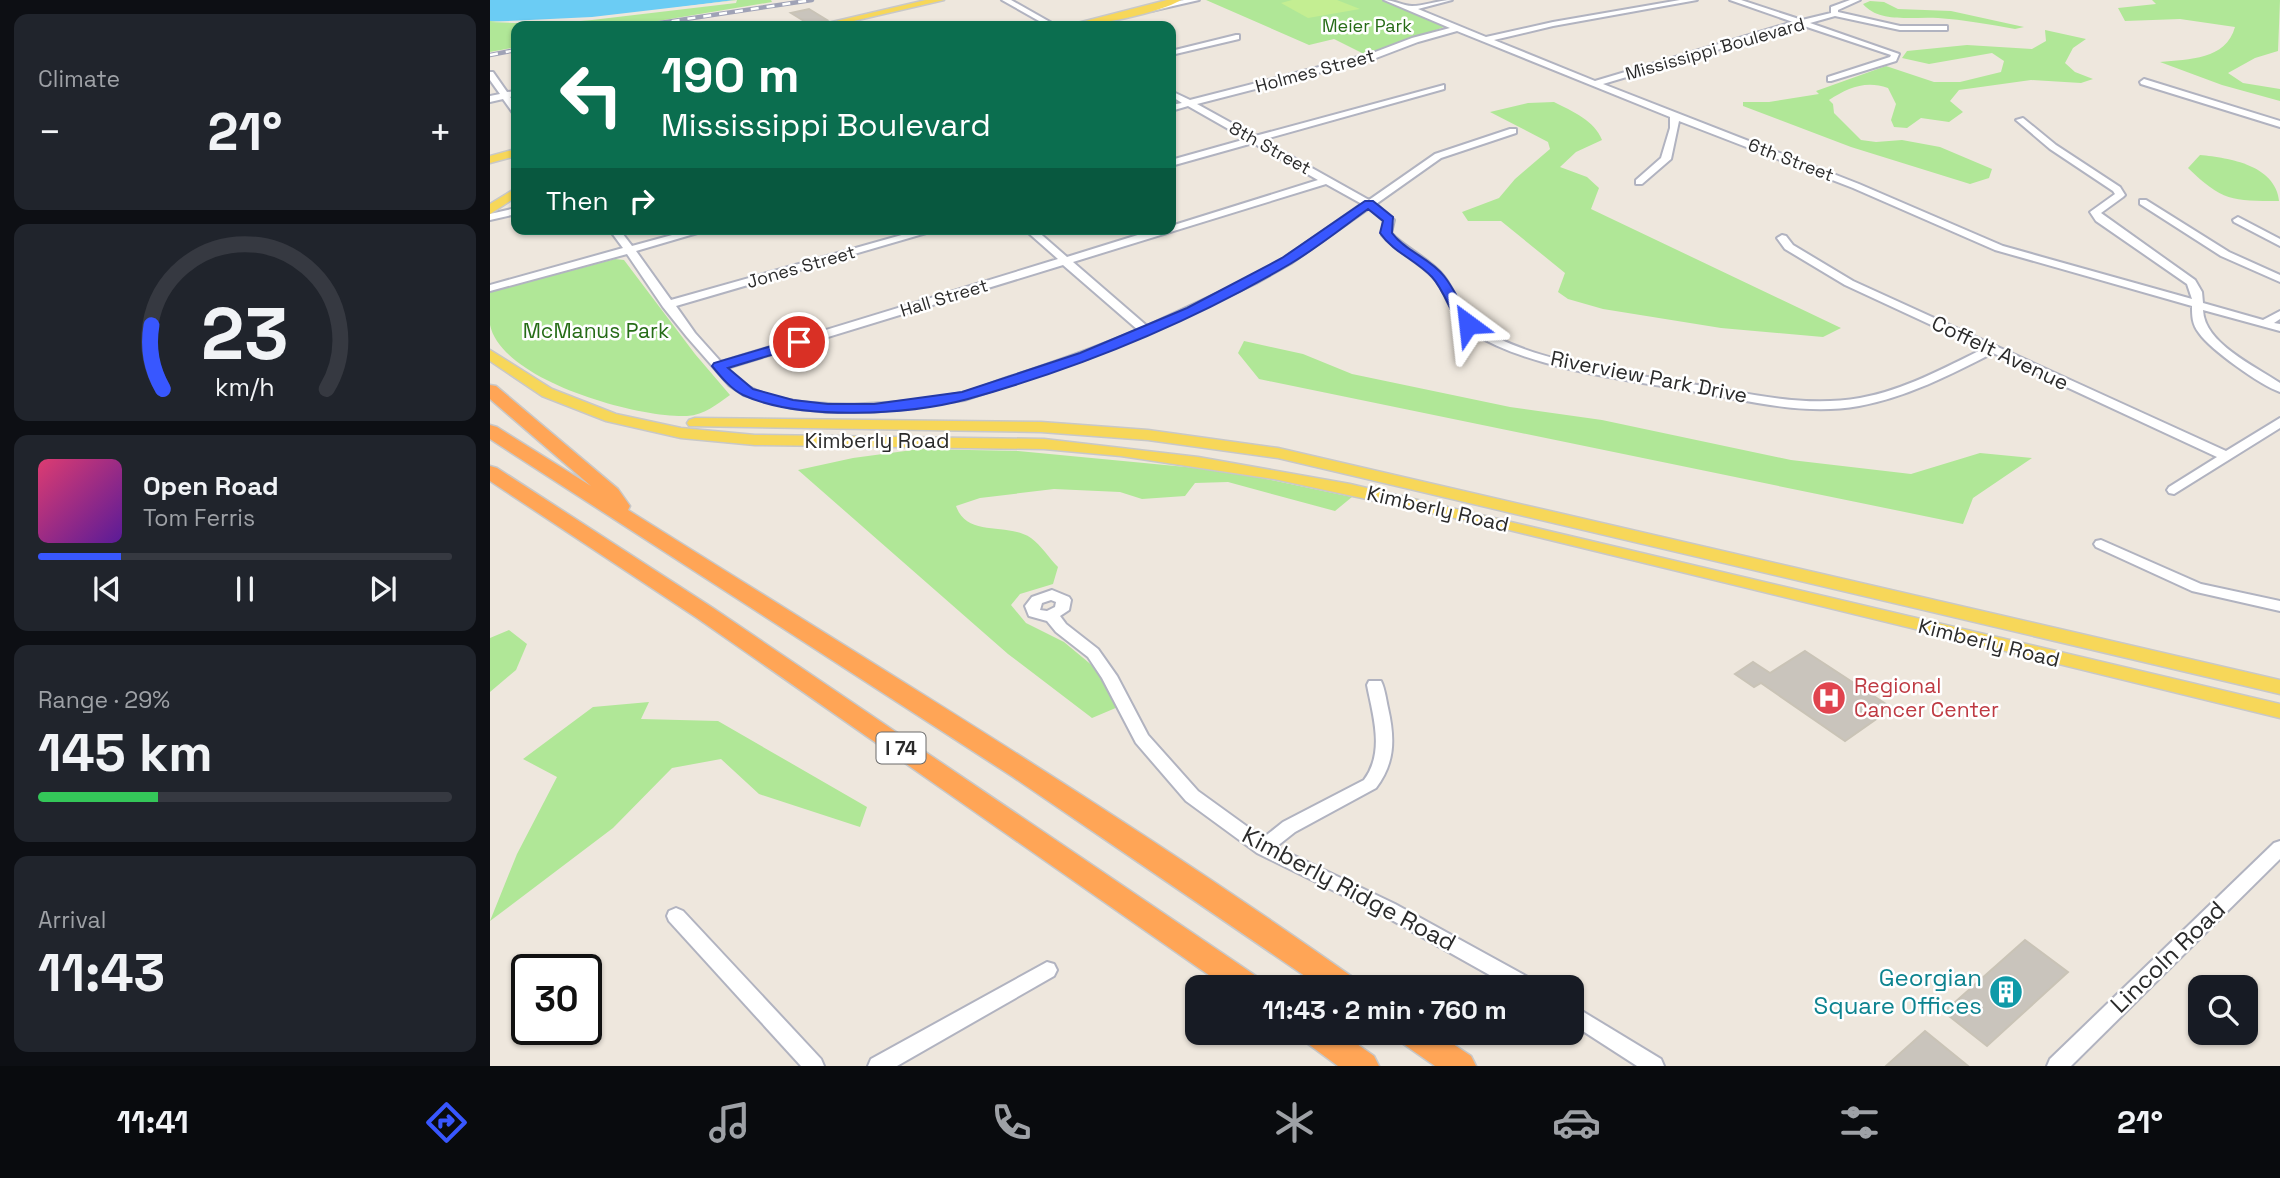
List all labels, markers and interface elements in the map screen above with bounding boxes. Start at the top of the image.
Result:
street label: Mississippi Boulevard [1623,12,1807,85]
park label: Meier Park [1322,14,1412,37]
text: 190 m [661,44,799,106]
street label: Holmes Street [1253,44,1377,97]
icon: left [546,49,637,140]
text: Climate [38,64,120,94]
text: 21° [208,99,282,165]
text: Mississippi Boulevard [661,105,991,145]
text: − [38,108,62,156]
text: + [428,108,452,156]
street label: 8th Street [1225,116,1315,179]
street label: 6th Street [1745,133,1837,186]
icon: right [623,182,661,220]
text: Then [546,184,609,218]
street label: Jones Street [744,240,858,293]
street label: Hall Street [897,273,991,322]
text: 23 [201,287,289,380]
position arrow [1431,287,1505,361]
street label: Coffelt Avenue [1927,309,2073,396]
pin [769,312,829,372]
park label: McManus Park [523,317,669,344]
icon: arrive [780,323,818,361]
street label: Riverview Park Drive [1548,344,1750,409]
text: km/h [215,370,275,402]
street label: Kimberly Road [805,427,949,454]
text: Open Road [143,469,279,503]
street label: Kimberly Road [1365,479,1512,538]
text: Tom Ferris [143,503,255,533]
icon: previous [88,570,126,608]
icon: pause [226,570,264,608]
icon: next [364,570,402,608]
street label: Kimberly Road [1916,612,2063,673]
place label: Regional Cancer Center [1854,672,1999,723]
hospital icon: Regional Cancer Center [1810,679,1848,717]
text: Range · 29% [38,685,170,715]
text: 145 km [38,720,213,786]
road number: I 74 [876,733,926,764]
street label: Kimberly Ridge Road [1237,819,1461,958]
street label: Lincoln Road [2103,894,2232,1019]
text: Arrival [38,905,106,935]
text: 11:43 [38,940,165,1006]
speed limit sign: 30 [511,954,602,1045]
place label: Georgian Square Offices [1813,962,1982,1021]
building icon: Georgian Square Offices [1987,973,2025,1011]
map controls [2188,975,2258,1045]
button: search [2188,975,2258,1045]
text: 11:43 · 2 min · 760 m [1262,993,1507,1027]
icon: directions [422,1098,471,1147]
icon: music [705,1098,754,1147]
icon: phone [987,1098,1036,1147]
icon: climate [1270,1098,1319,1147]
icon: car [1552,1098,1601,1147]
icon: filters [1835,1098,1884,1147]
text: 11:41 [117,1102,189,1142]
text: 21° [2117,1102,2163,1142]

